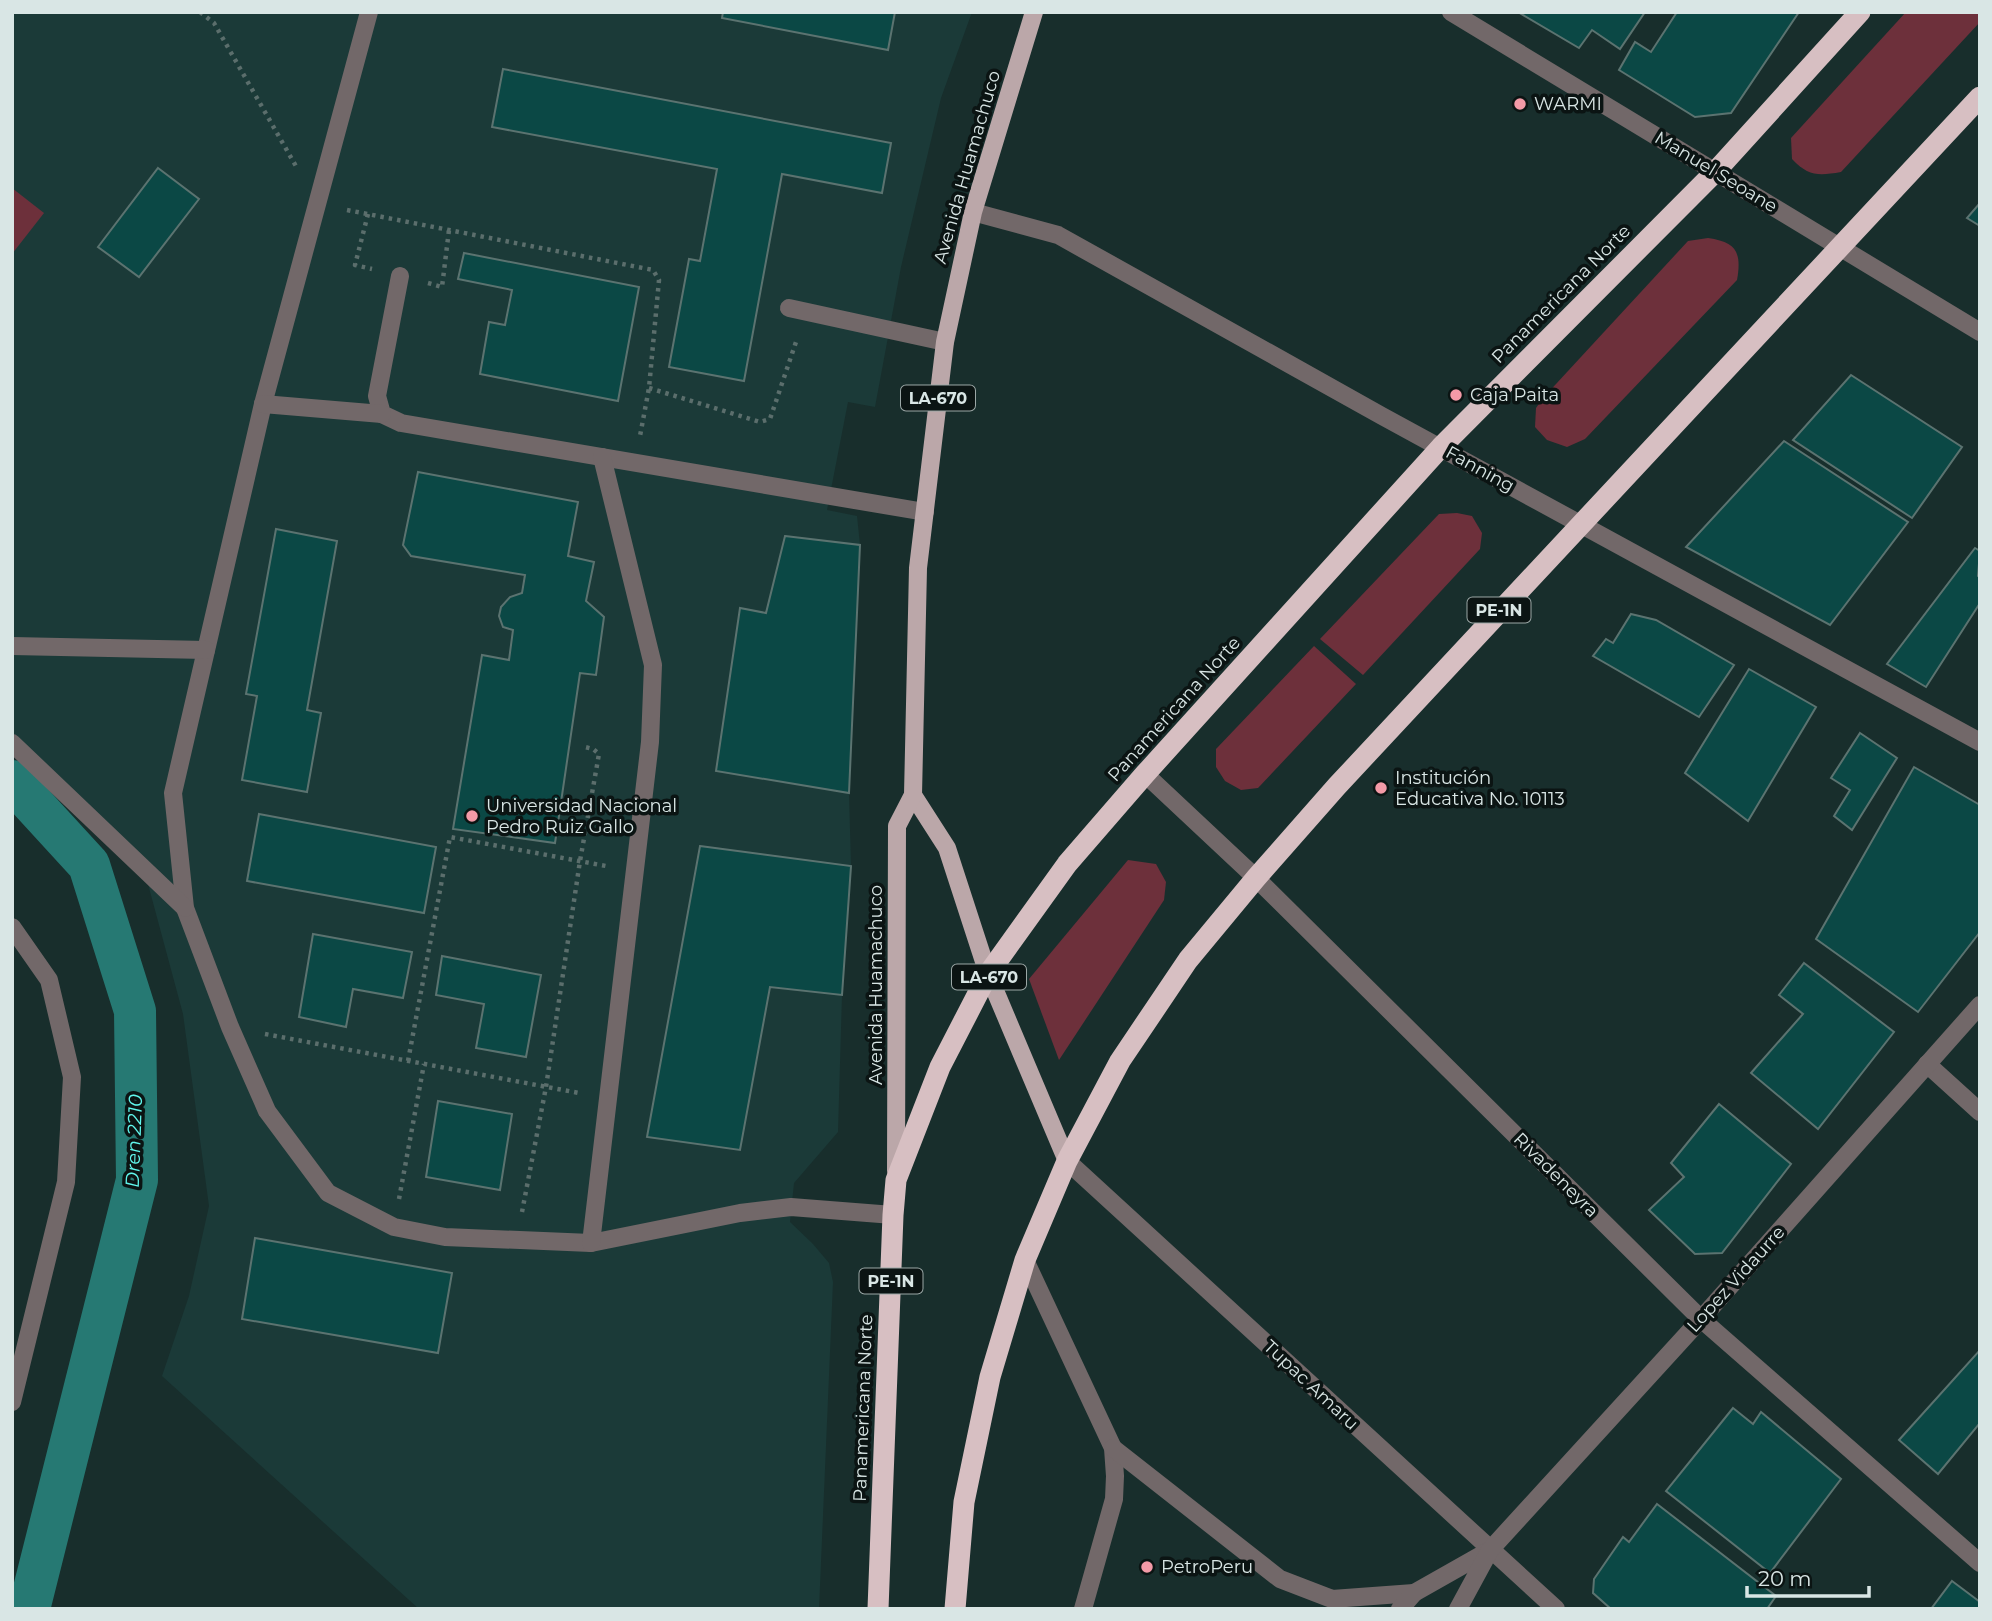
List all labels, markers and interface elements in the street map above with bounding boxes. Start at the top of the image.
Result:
street label: Avenida Huamachuco [929,68,1005,266]
place label: WARMI [1534,93,1602,115]
marker: WARMI [1512,96,1528,112]
street label: Manuel Seoane [1651,127,1781,217]
street label: Panamericana Norte [1487,220,1635,368]
place label: Caja Paita [1470,384,1559,406]
road number: LA-670 [901,386,975,410]
marker: Caja Paita [1448,387,1464,403]
street label: Fanning [1442,441,1518,497]
road number: PE-1N [1468,597,1530,622]
street label: Panamericana Norte [1103,632,1245,786]
place label: Institución Educativa No. 10113 [1395,767,1565,810]
marker: Institución Educativa No. 10113 [1373,780,1389,796]
place label: Universidad Nacional Pedro Ruiz Gallo [486,795,677,838]
marker: Universidad Nacional Pedro Ruiz Gallo [464,808,480,824]
street label: Avenida Huamachuco [865,885,887,1085]
road number: LA-670 [952,965,1026,990]
water label: Dren 2210 [121,1094,147,1188]
street label: Rivadeneyra [1509,1128,1603,1222]
street label: Lopez Vidaurre [1682,1221,1790,1337]
road number: PE-1N [860,1268,922,1294]
street label: Panamericana Norte [849,1314,877,1502]
street label: Tupac Amaru [1259,1335,1363,1435]
scale bar [1747,1554,1870,1598]
place label: PetroPeru [1161,1556,1253,1578]
marker: PetroPeru [1139,1559,1155,1575]
text: 20 m [1758,1566,1812,1591]

